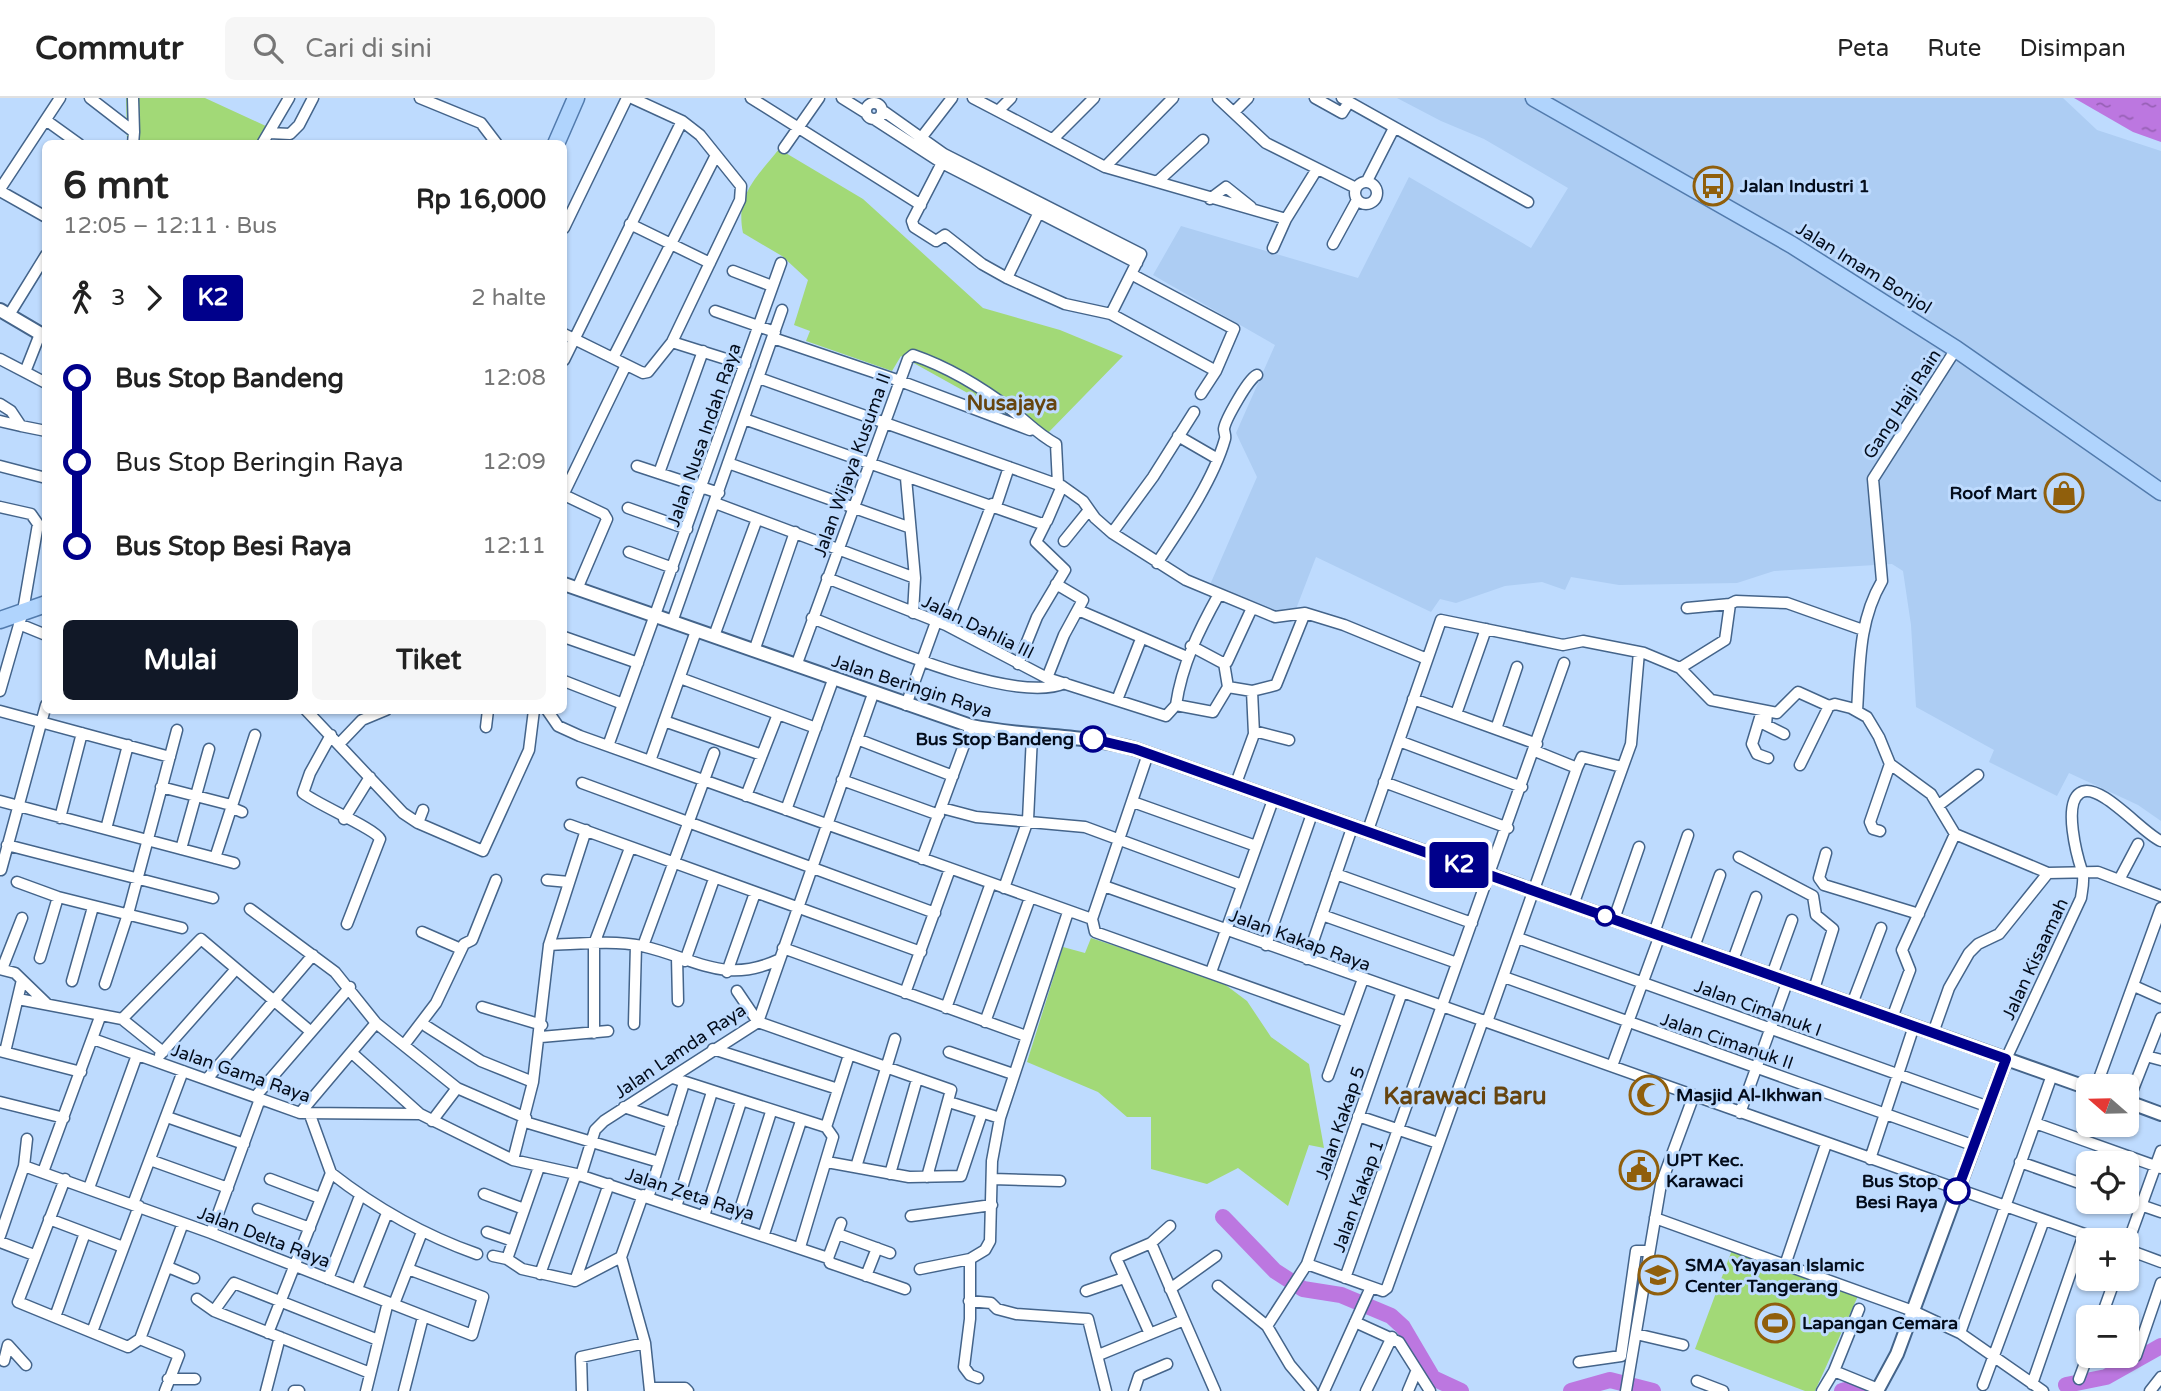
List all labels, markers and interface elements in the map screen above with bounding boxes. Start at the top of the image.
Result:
search box [225,17,715,80]
text: Commutr [35,29,183,68]
icon: search [249,29,287,67]
text: Cari di sini [305,33,432,64]
text: Peta [1837,34,1889,63]
text: Rute [1927,34,1981,63]
text: Disimpan [2019,34,2126,63]
text: 6 mnt [63,163,169,209]
bus stop icon: Jalan Industri 1 [1692,165,1734,207]
place label: Jalan Industri 1 [1739,175,1870,197]
text: Rp 16,000 [416,184,546,215]
text: 12:05 – 12:11 · Bus [63,212,277,240]
street label: Jalan Imam Bonjol [1792,217,1936,319]
icon: walk [63,279,101,317]
icon: forward [135,279,173,317]
text: K2 [197,283,229,312]
text: 3 [111,284,125,312]
text: 2 halte [471,284,546,312]
street label: Jalan Nusa Indah Raya [662,340,746,530]
street label: Gang Haji Rain [1858,345,1946,463]
text: Bus Stop Bandeng [115,363,344,394]
text: 12:08 [482,364,546,392]
street label: Jalan Wijaya Kusuma II [808,370,896,560]
district label: Nusajaya [966,391,1058,416]
text: Bus Stop Beringin Raya [115,447,404,478]
text: 12:09 [482,448,546,476]
shop icon: Roof Mart [2043,472,2085,514]
place label: Roof Mart [1950,482,2037,504]
text: Bus Stop Besi Raya [115,531,352,562]
text: 12:11 [482,532,546,560]
street label: Jalan Dahlia III [918,590,1038,664]
button: Mulai [63,620,298,700]
button: Tiket [312,620,546,700]
street label: Jalan Beringin Raya [829,650,995,722]
marker: Bus Stop Bandeng [1080,726,1106,752]
place label: Bus Stop Bandeng [916,728,1074,750]
line badge: K2 [1428,842,1490,888]
text: K2 [1443,850,1475,879]
street label: Jalan Kisaamah [1997,895,2073,1023]
street label: Jalan Kakap Raya [1226,904,1374,976]
unlabelled marker [1595,906,1615,926]
street label: Jalan Cimanuk I [1691,975,1825,1041]
street label: Jalan Lamda Raya [610,999,750,1103]
street label: Jalan Cimanuk II [1658,1008,1796,1074]
street label: Jalan Gama Raya [168,1039,314,1107]
street label: Jalan Kakap 5 [1310,1064,1370,1182]
mosque icon: Masjid Al-Ikhwan [1628,1074,1670,1116]
north arrow [2076,1074,2138,1138]
map controls [2076,1074,2139,1368]
district label: Karawaci Baru [1383,1082,1547,1111]
place label: Masjid Al-Ikhwan [1676,1084,1822,1106]
street label: Jalan Kakap 1 [1327,1137,1389,1255]
public building icon: UPT Kec. Karawaci [1618,1149,1660,1191]
place label: UPT Kec. Karawaci [1666,1149,1744,1192]
button: locate [2076,1151,2139,1214]
street label: Jalan Zeta Raya [623,1163,757,1225]
place label: Bus Stop Besi Raya [1855,1170,1938,1213]
marker: Bus Stop Besi Raya [1944,1178,1970,1204]
street label: Jalan Delta Raya [194,1202,334,1272]
button: + [2076,1228,2139,1291]
school or university icon: SMA Yayasan Islamic Center Tangerang [1637,1254,1679,1296]
place label: SMA Yayasan Islamic Center Tangerang [1685,1254,1865,1297]
sports icon: Lapangan Cemara [1754,1302,1796,1344]
button: − [2076,1305,2139,1368]
place label: Lapangan Cemara [1802,1312,1958,1334]

